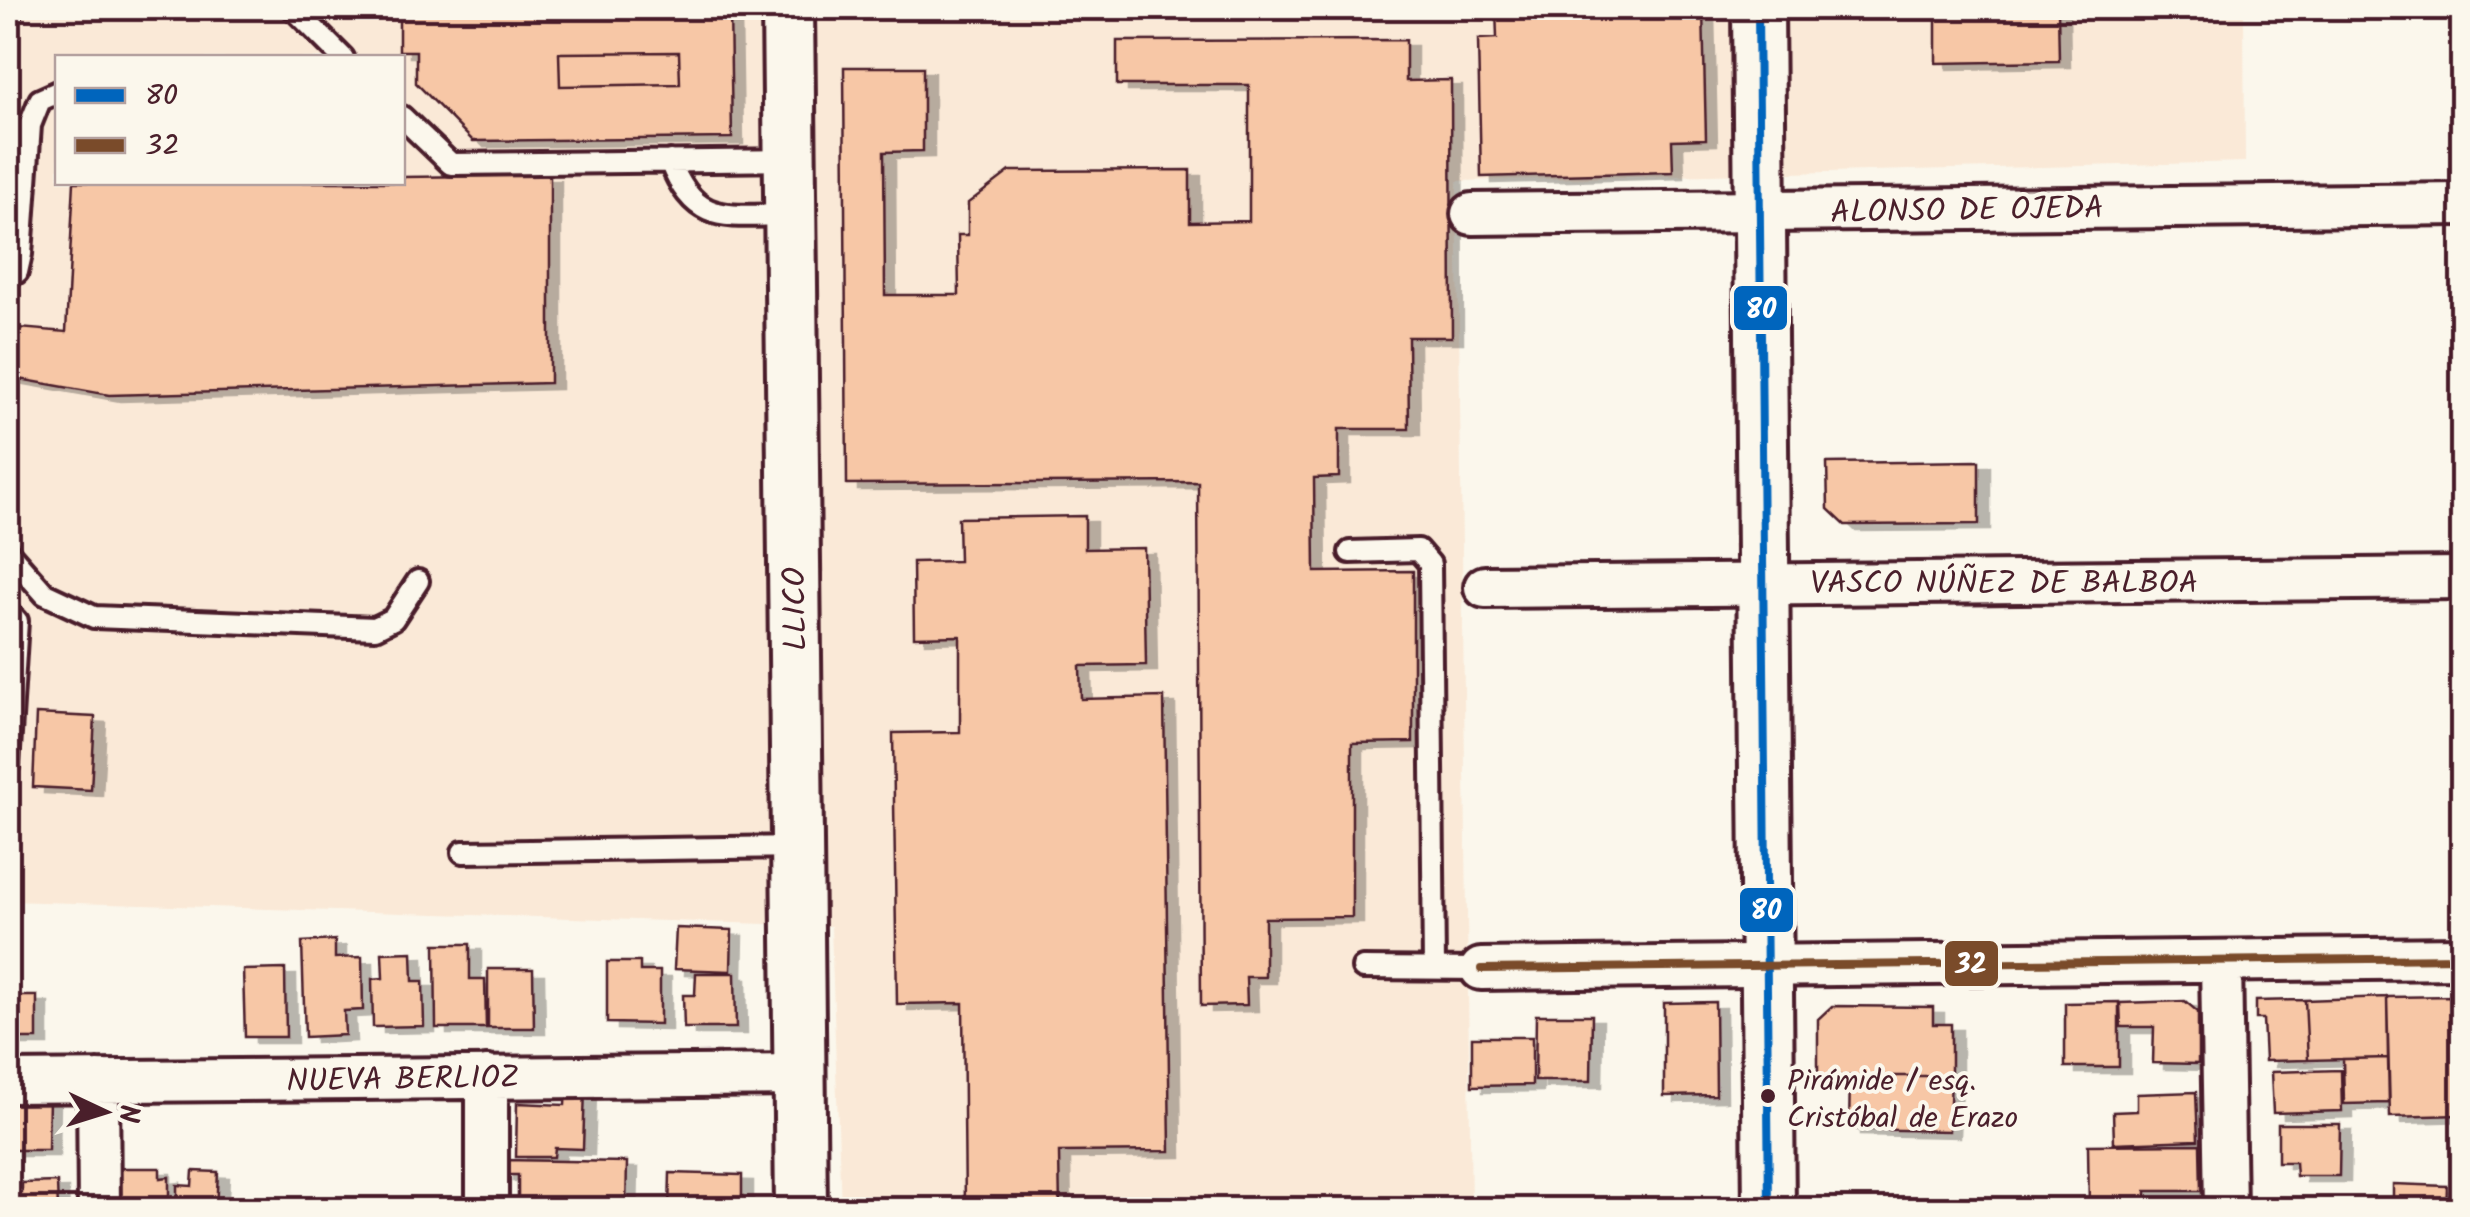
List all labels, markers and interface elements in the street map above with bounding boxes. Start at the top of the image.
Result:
legend [55,55,405,185]
text: 80 [145,73,178,121]
text: 32 [145,123,180,171]
street label: ALONSO DE OJEDA [1830,184,2104,239]
line badge: 80 [1732,284,1789,332]
text: 80 [1746,288,1777,333]
street label: VASCO NÚÑEZ DE BALBOA [1810,559,2198,610]
street label: LLICO [770,567,823,651]
line badge: 80 [1738,886,1795,934]
text: 80 [1751,889,1782,934]
line badge: 32 [1943,939,2000,988]
text: 32 [1954,943,1987,988]
street label: NUEVA BERLIOZ [286,1053,520,1108]
place label: Pirámide / esq. Cristóbal de Erazo [1787,1058,2018,1143]
north arrow [55,1062,155,1162]
marker: Pirámide / esq. Cristóbal de Erazo [1758,1086,1778,1106]
text: N [104,1103,151,1124]

